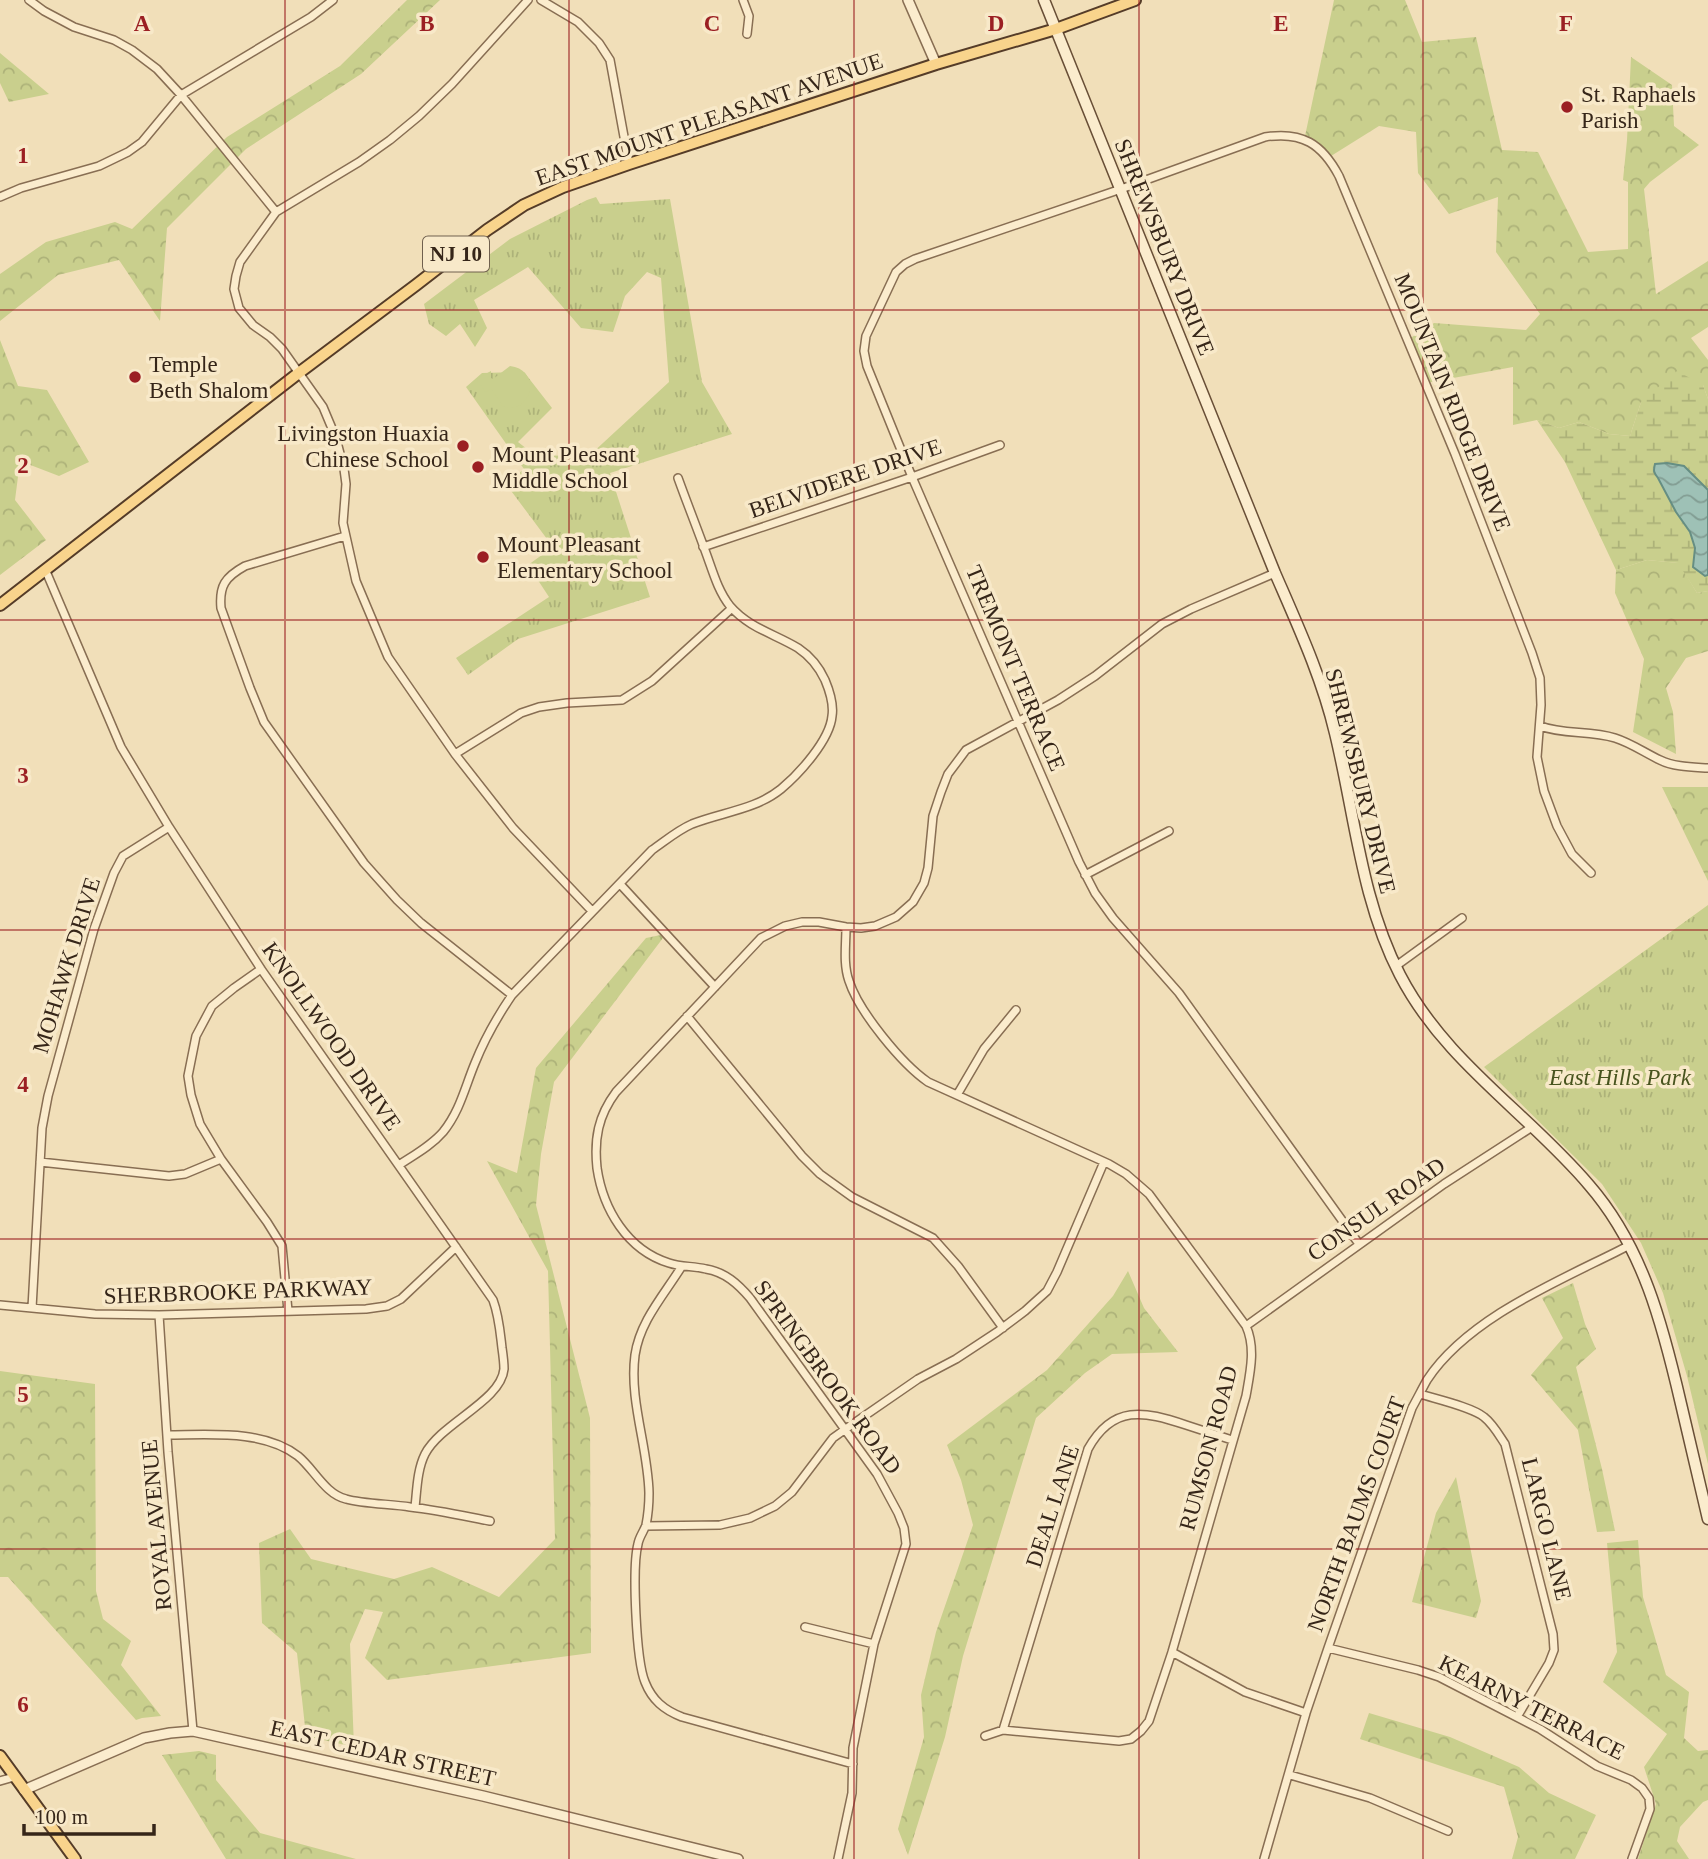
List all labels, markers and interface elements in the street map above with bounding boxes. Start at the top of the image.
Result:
text: A [134,11,151,36]
text: B [419,11,435,36]
text: C [704,11,720,36]
text: D [988,11,1004,36]
text: E [1273,11,1289,36]
text: F [1559,11,1573,36]
street label: EAST MOUNT PLEASANT AVENUE [532,48,886,191]
place label: St. Raphaels Parish [1581,82,1696,133]
marker: St. Raphaels Parish [1559,99,1575,115]
street label: SHREWSBURY DRIVE [1110,135,1219,359]
text: 1 [17,143,29,168]
road number: NJ 10 [423,236,489,272]
street label: MOUNTAIN RIDGE DRIVE [1389,270,1516,535]
place label: Temple Beth Shalom [149,352,269,403]
marker: Temple Beth Shalom [127,369,143,385]
place label: Livingston Huaxia Chinese School [277,421,449,472]
street label: BELVIDERE DRIVE [746,434,945,523]
marker: Livingston Huaxia Chinese School [455,438,471,454]
place label: Mount Pleasant Middle School [492,442,636,493]
text: 2 [17,453,29,478]
marker: Mount Pleasant Middle School [470,459,486,475]
place label: Mount Pleasant Elementary School [497,532,673,583]
marker: Mount Pleasant Elementary School [475,549,491,565]
street label: TREMONT TERRACE [961,562,1070,775]
street label: SHREWSBURY DRIVE [1320,666,1401,896]
text: 3 [17,763,29,788]
street label: MOHAWK DRIVE [28,874,105,1056]
street label: KNOLLWOOD DRIVE [257,937,406,1135]
park label: East Hills Park [1548,1065,1692,1090]
text: 4 [17,1072,29,1097]
street label: CONSUL ROAD [1303,1153,1450,1266]
street label: SHERBROOKE PARKWAY [103,1274,373,1309]
street label: SPRINGBROOK ROAD [749,1276,906,1479]
street label: RUMSON ROAD [1174,1363,1242,1533]
text: 5 [17,1382,29,1407]
street label: NORTH BAUMS COURT [1302,1394,1411,1635]
street label: ROYAL AVENUE [137,1438,176,1612]
street label: DEAL LANE [1021,1442,1084,1571]
street label: LARGO LANE [1517,1455,1576,1603]
street label: KEARNY TERRACE [1435,1650,1629,1765]
text: 6 [17,1692,29,1717]
street label: EAST CEDAR STREET [268,1715,498,1792]
scale bar [24,1792,154,1836]
text: 100 m [35,1805,88,1829]

